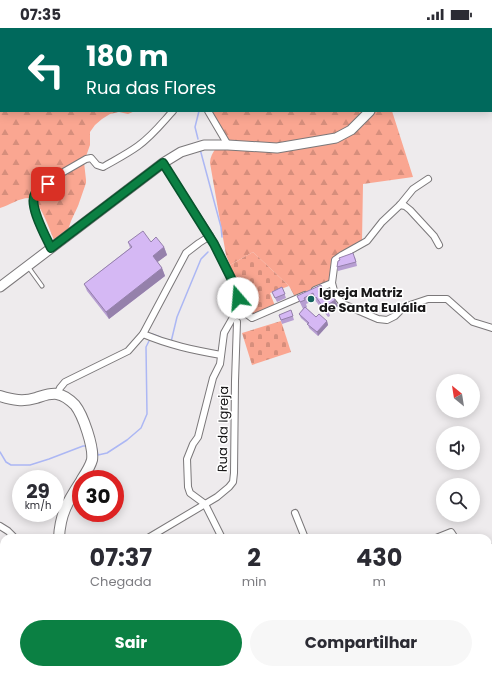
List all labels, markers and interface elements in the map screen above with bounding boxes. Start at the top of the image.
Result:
text: 07:35 [20,4,61,25]
text: 180 m [86,37,169,76]
icon: left [20,44,72,96]
text: Rua das Flores [86,75,216,100]
pin [31,167,65,201]
icon: arrive [37,173,59,195]
position arrow [217,277,259,319]
place label: Igreja Matriz de Santa Eulália [319,283,426,317]
marker: Igreja Matriz de Santa Eulália [306,294,316,304]
north arrow [436,374,480,418]
map controls [436,374,480,522]
street label: Rua da Igreja [213,386,233,472]
button: sound [436,426,480,470]
speed limit sign: 30 [72,470,124,522]
text: 29 [26,477,50,505]
button: search [436,478,480,522]
text: km/h [25,498,51,513]
text: 07:37 [89,541,152,574]
text: 2 [247,541,261,574]
text: 430 [356,541,402,574]
text: Chegada [90,572,152,591]
text: min [242,572,267,591]
text: m [373,572,386,591]
button: Sair [20,620,242,666]
button: Compartilhar [250,620,472,666]

